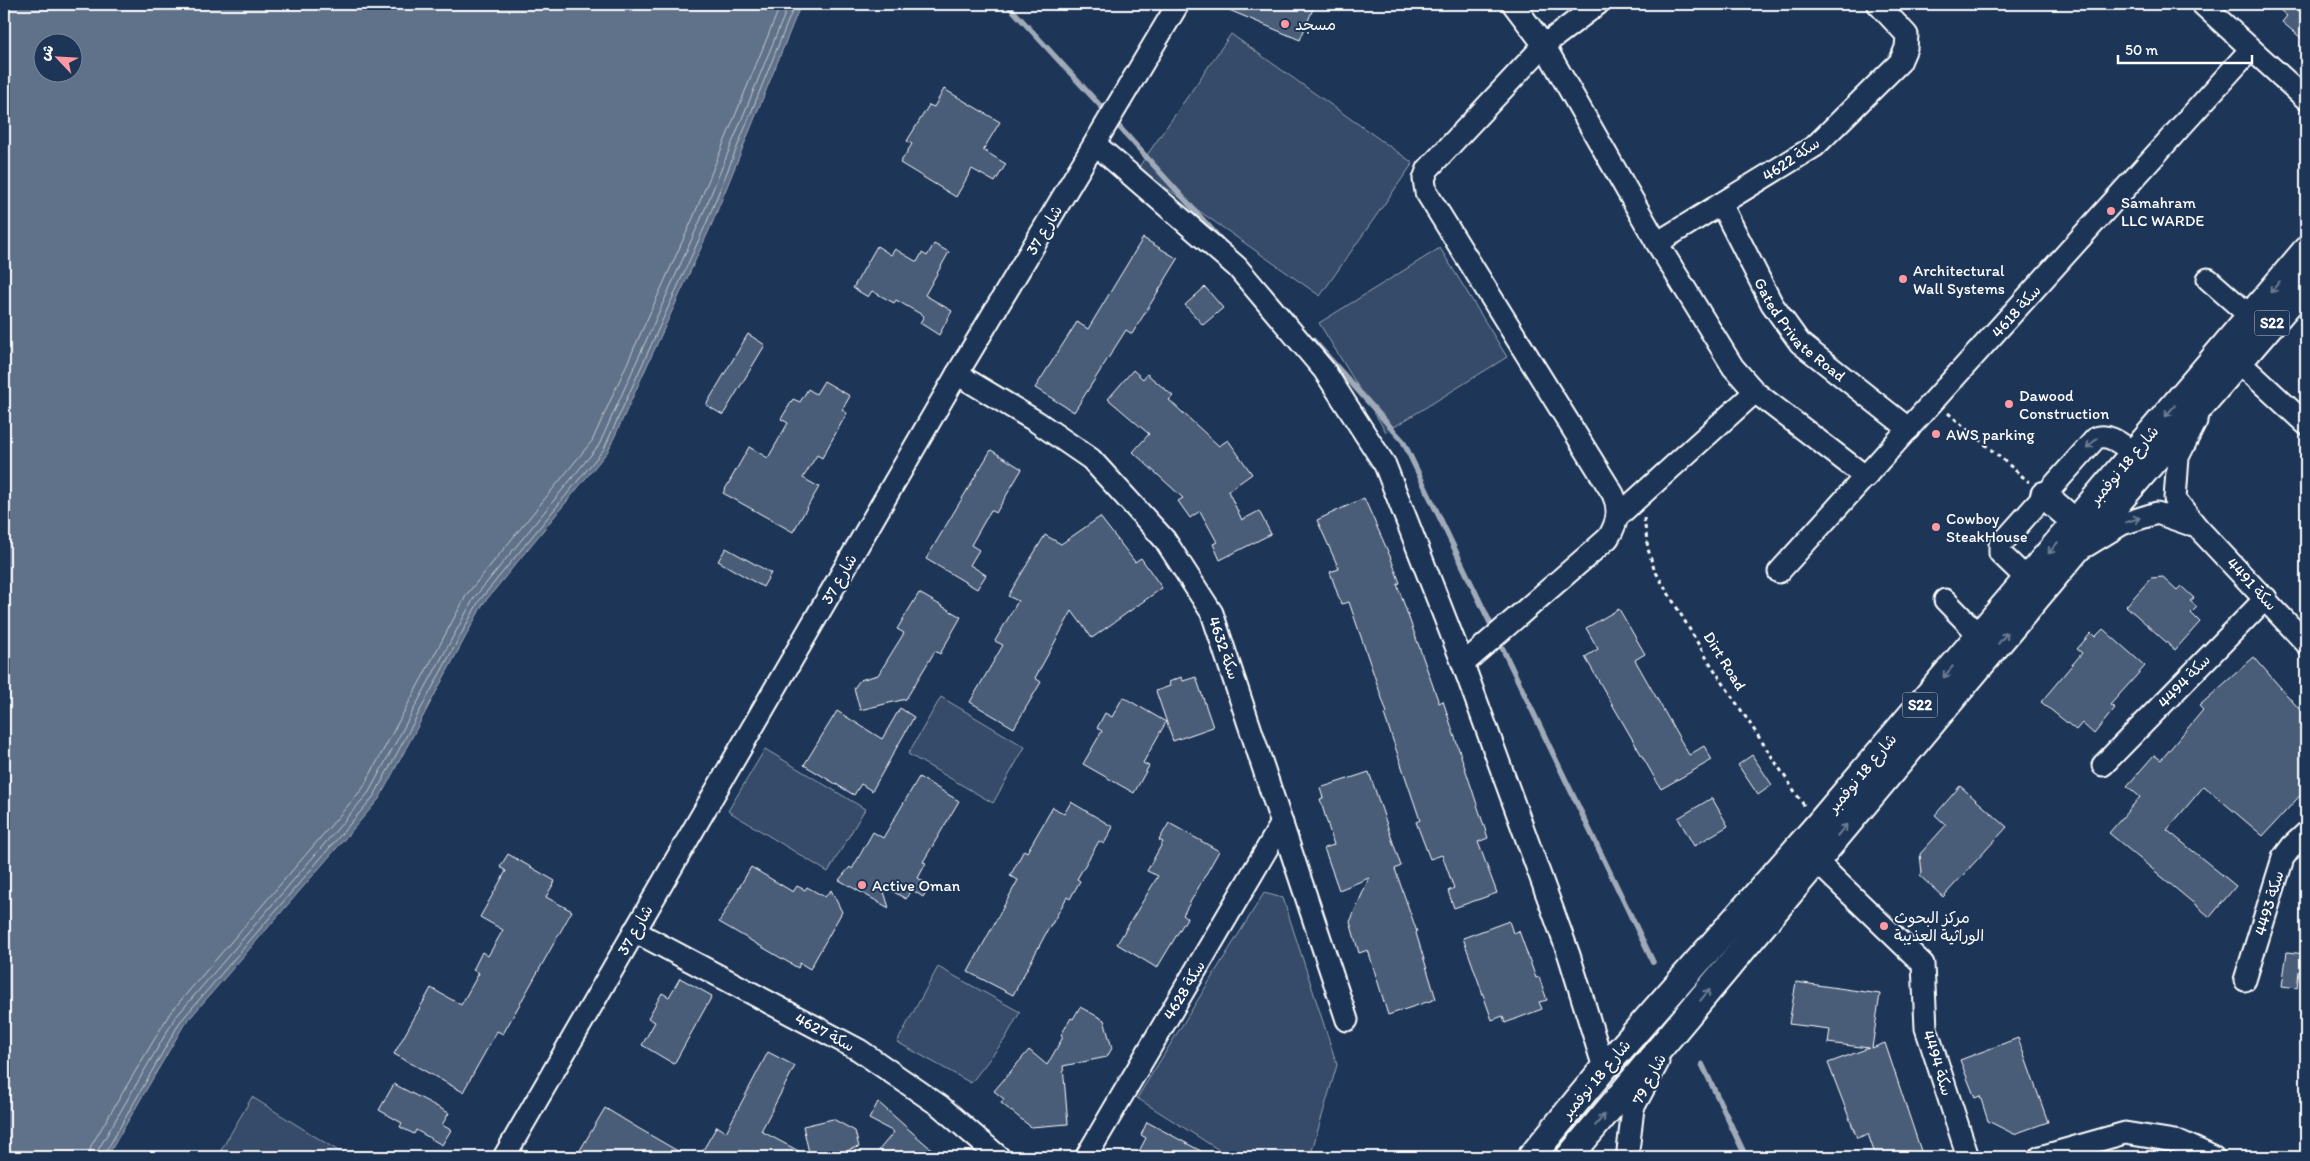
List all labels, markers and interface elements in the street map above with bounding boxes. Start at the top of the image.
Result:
place label: مسجد [1295,15,1336,34]
marker: مسجد [1279,18,1291,30]
north arrow [32,32,82,82]
scale bar [2118,32,2251,64]
text: 50 m [2125,41,2158,59]
text: ش [36,42,58,63]
street label: سكة 4622 [1759,133,1823,185]
place label: Samahram LLC WARDE [2121,193,2204,230]
street label: شارع 37 [1022,202,1068,259]
marker: Samahram LLC WARDE [2105,205,2117,217]
place label: Architectural Wall Systems [1913,261,2005,298]
marker: Architectural Wall Systems [1897,273,1909,285]
street label: Gated Private Road [1751,274,1850,385]
one-way arrow [2269,280,2280,293]
street label: سكة 4618 [1987,281,2045,341]
road number: S22 [2254,310,2290,336]
place label: Dawood Construction [2019,386,2109,423]
marker: Dawood Construction [2003,398,2015,410]
one-way arrow [2164,404,2175,417]
street label: شارع 18 نوفمبر [2084,422,2164,511]
place label: AWS parking [1946,425,2036,444]
marker: AWS parking [1930,428,1942,440]
one-way arrow [2086,437,2099,449]
place label: Cowboy SteakHouse [1946,509,2028,546]
one-way arrow [2124,515,2140,525]
marker: Cowboy SteakHouse [1930,521,1942,533]
one-way arrow [2047,542,2059,555]
street label: شارع 37 [817,550,863,609]
street label: سكة 4491 [2223,554,2281,614]
street label: سكة 4632 [1204,614,1244,682]
street label: Dirt Road [1700,628,1751,694]
one-way arrow [1997,632,2008,645]
street label: سكة 4494 [2154,650,2214,712]
one-way arrow [1942,665,1953,678]
road number: S22 [1902,692,1938,718]
street label: شارع 18 نوفمبر [1822,730,1902,819]
one-way arrow [1836,823,1848,836]
street label: سكة 4493 [2250,868,2288,938]
place label: Active Oman [872,876,961,895]
marker: Active Oman [856,879,868,891]
street label: شارع 37 [613,901,659,960]
place label: مركز البحوث الوراثية العذيبة [1894,908,1984,946]
marker: مركز البحوث الوراثية العذيبة [1878,920,1890,932]
street label: سكة 4628 [1159,957,1209,1023]
one-way arrow [1699,989,1710,1002]
street label: سكة 4627 [792,1008,858,1056]
street label: سكة 4494 [1919,1028,1957,1098]
street label: شارع 18 نوفمبر [1556,1036,1636,1125]
street label: 79 شارع [1628,1050,1672,1108]
one-way arrow [1595,1114,1606,1127]

